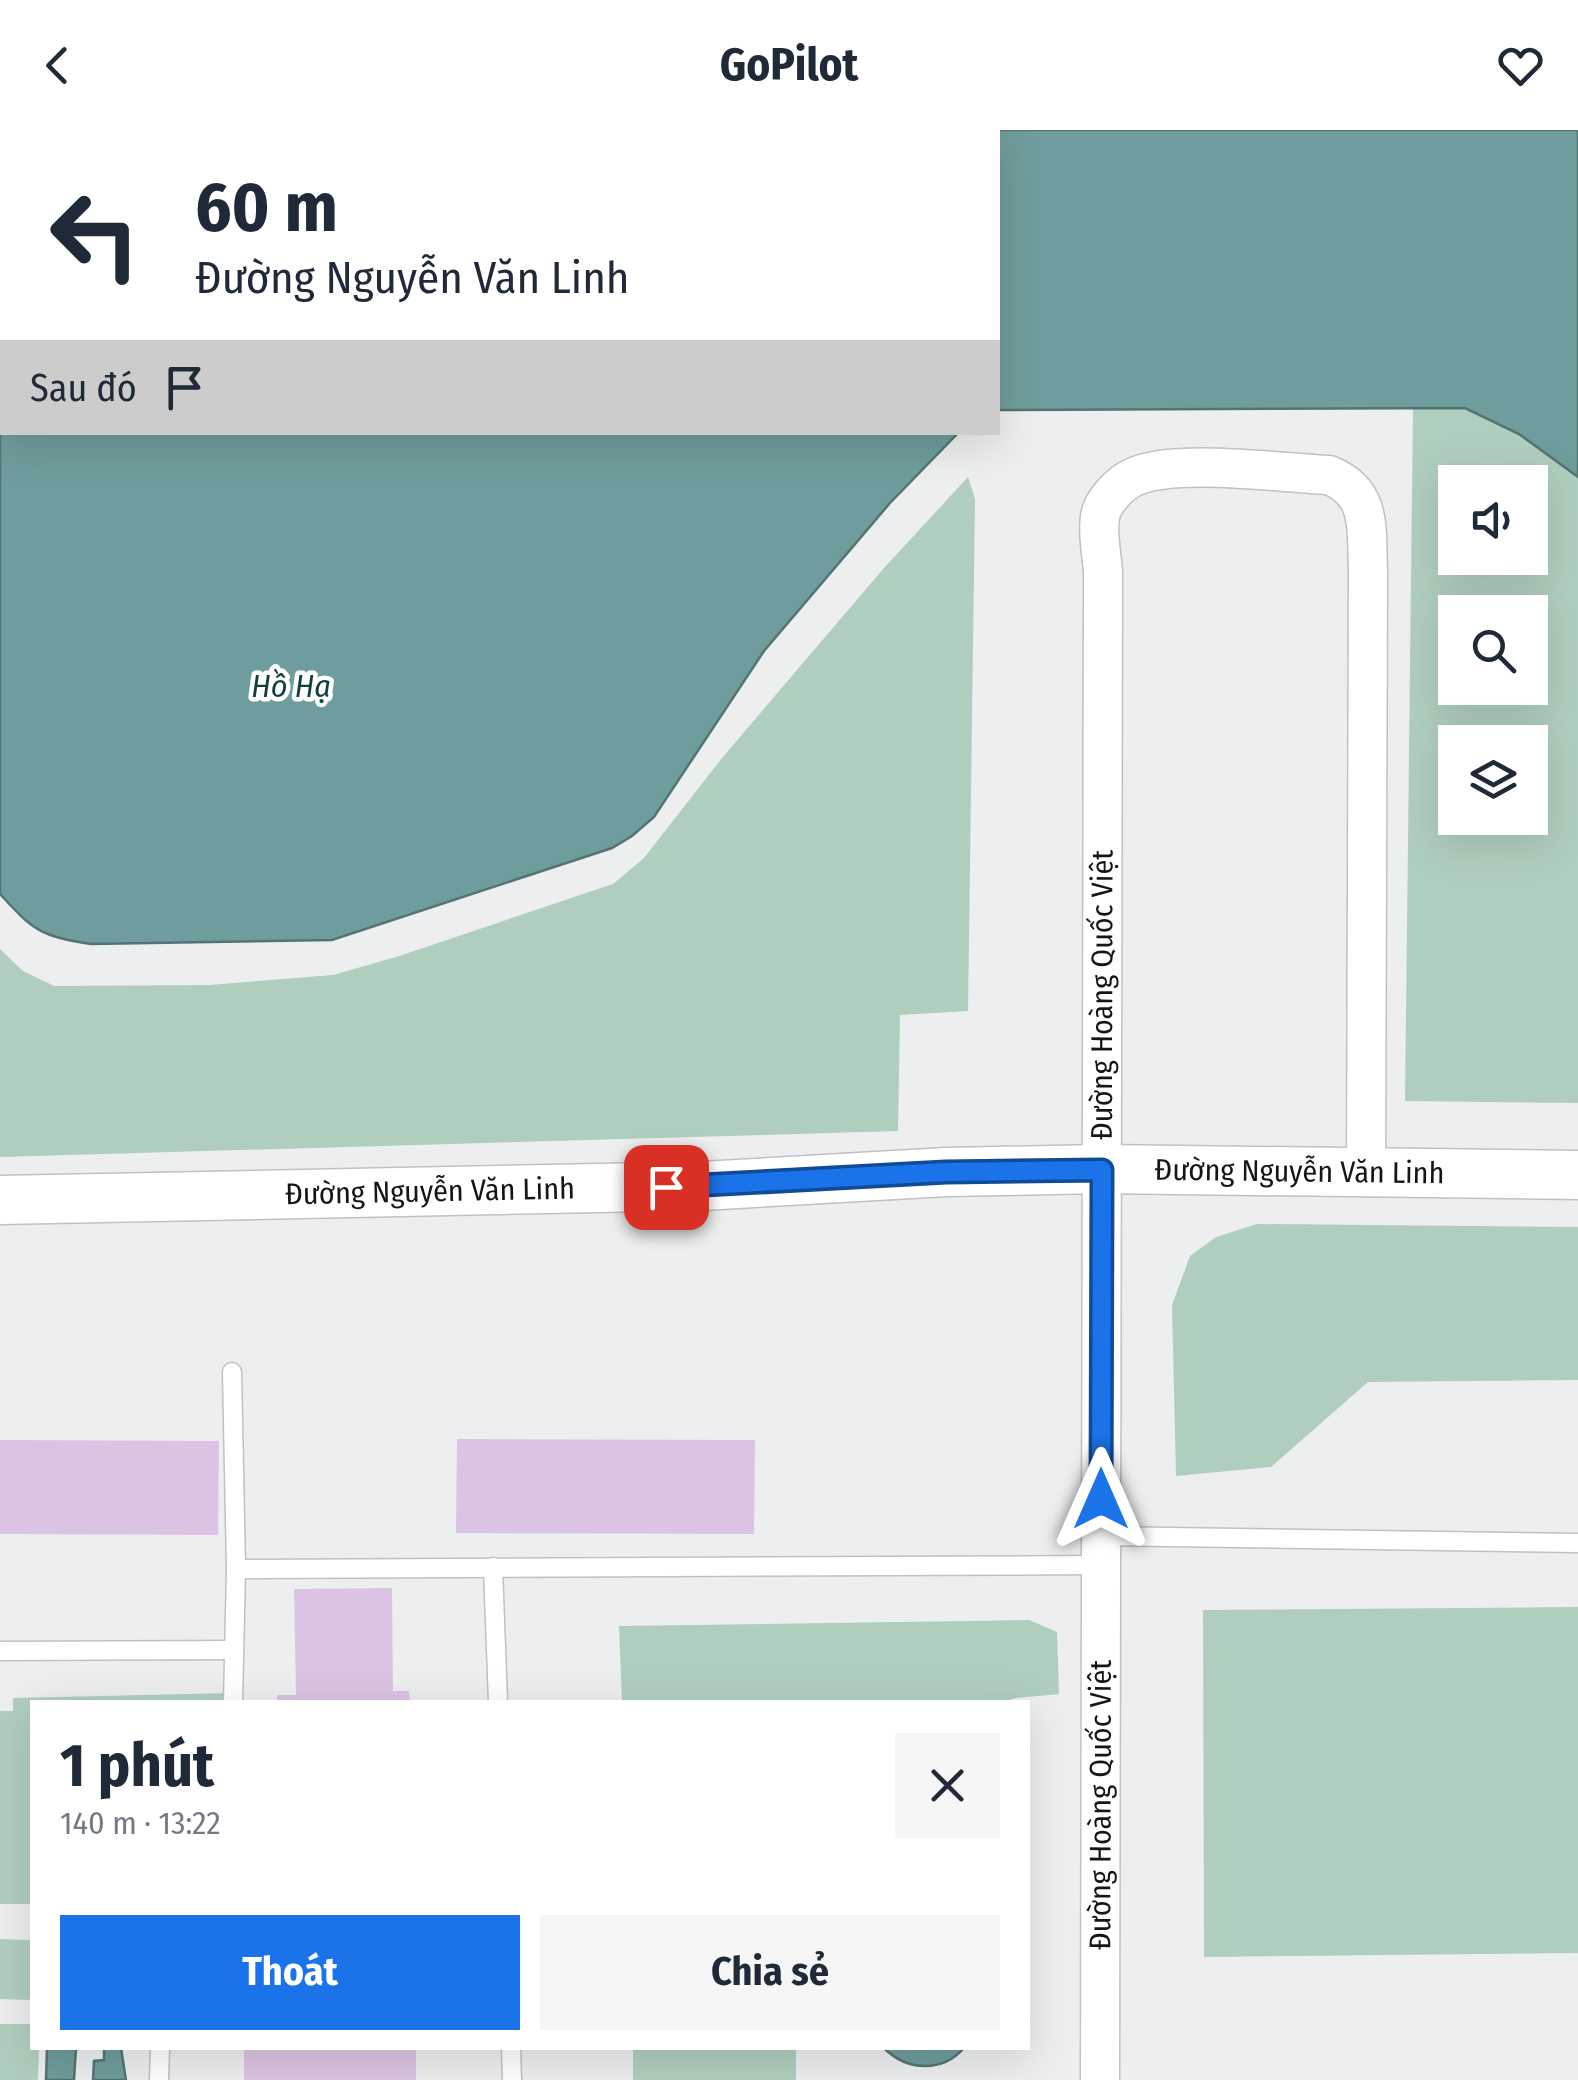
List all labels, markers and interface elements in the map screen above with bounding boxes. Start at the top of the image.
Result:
icon: back [30,38,85,93]
text: GoPilot [720,38,858,92]
icon: heart [1493,38,1548,93]
text: 60 m [195,166,338,250]
icon: left [30,170,160,300]
text: Đường Nguyễn Văn Linh [195,251,630,305]
icon: arrive [157,360,212,415]
text: Sau đó [30,365,137,411]
map controls [1438,465,1548,835]
button: sound [1438,465,1548,575]
button: search [1438,595,1548,705]
water label: Hồ Hạ [251,667,331,705]
button: layers [1438,725,1548,835]
street label: Đường Hoàng Quốc Việt [1084,850,1120,1140]
pin [624,1145,709,1230]
street label: Đường Nguyễn Văn Linh [1154,1152,1445,1191]
icon: arrive [639,1160,694,1215]
street label: Đường Nguyễn Văn Linh [285,1171,575,1212]
position arrow [1049,1447,1153,1551]
street label: Đường Hoàng Quốc Việt [1082,1660,1119,1950]
text: 1 phút [60,1730,214,1802]
button: close [895,1733,1000,1838]
text: 140 m · 13:22 [60,1804,221,1842]
button: Thoát [60,1915,520,2030]
button: Chia sẻ [540,1915,1000,2030]

